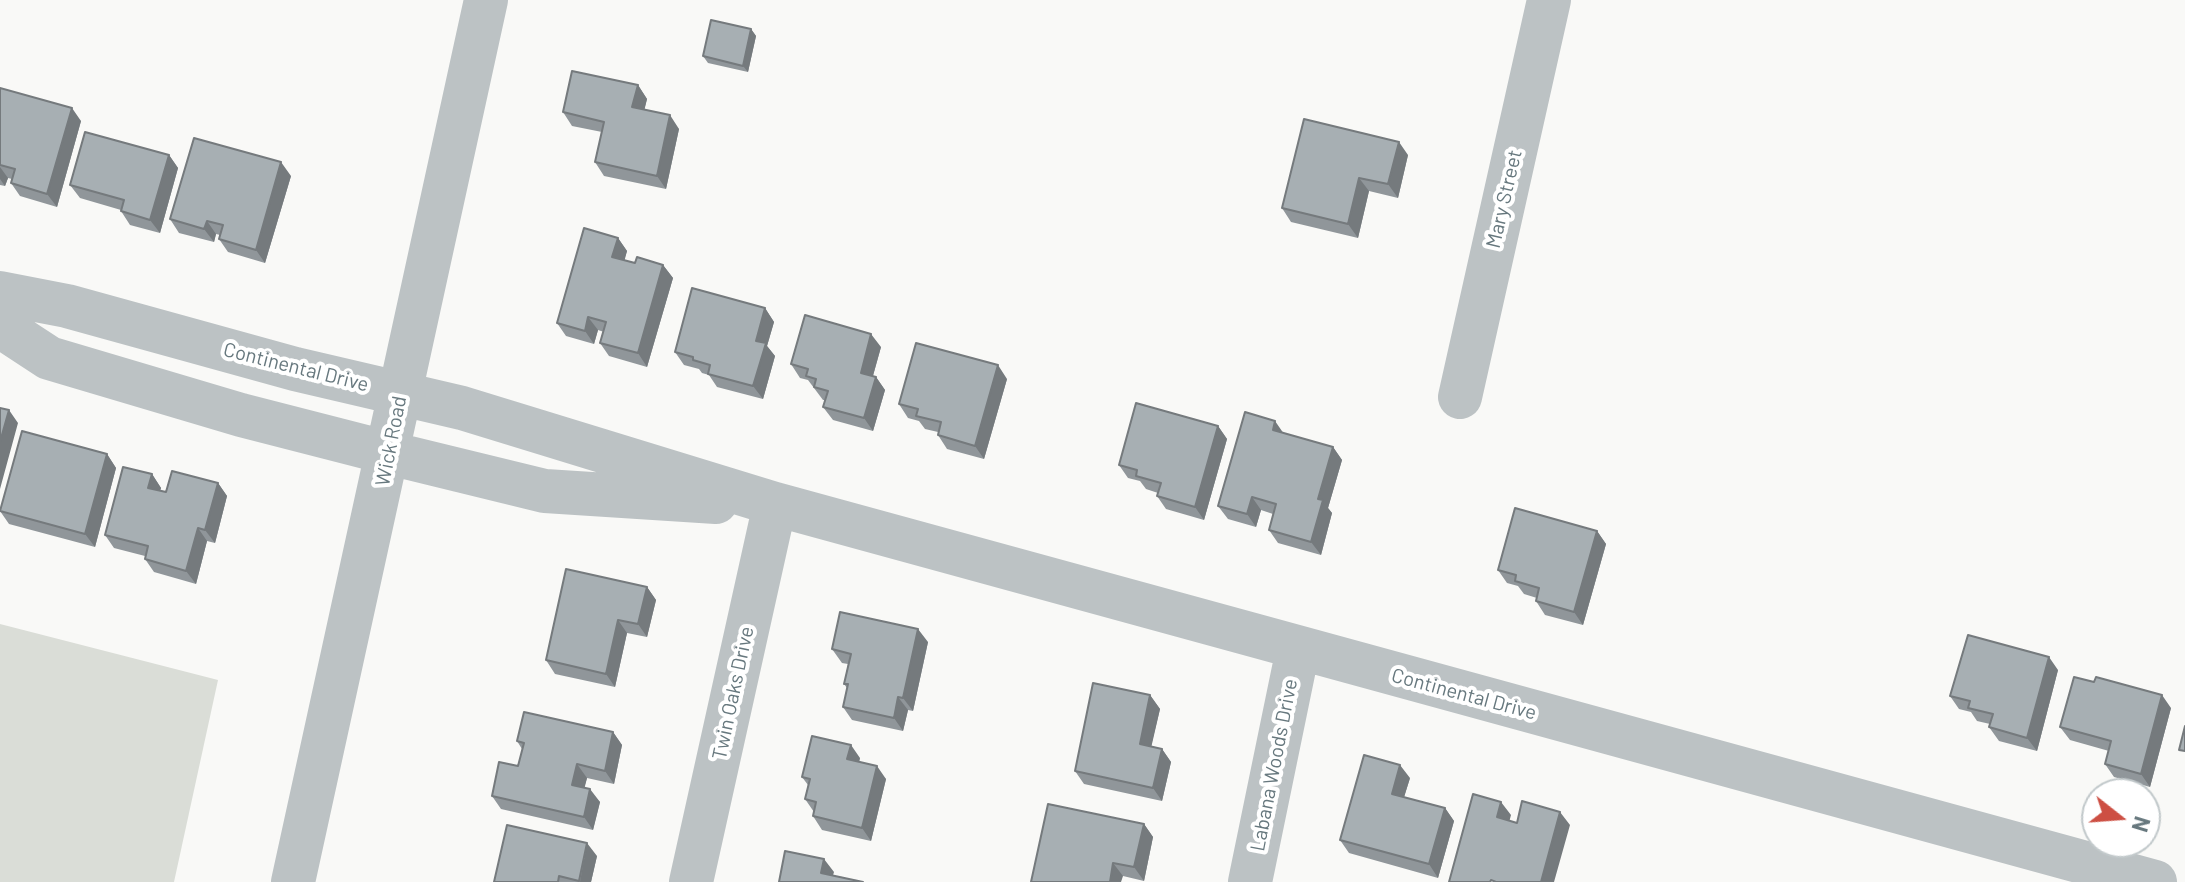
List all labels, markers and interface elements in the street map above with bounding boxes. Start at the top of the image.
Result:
street label: Mary Street [1481,147,1527,251]
street label: Continental Drive [221,337,371,397]
street label: Wick Road [371,394,411,488]
street label: Twin Oaks Drive [707,624,759,762]
street label: Continental Drive [1389,663,1539,725]
street label: Labana Woods Drive [1246,677,1302,853]
north arrow [2081,778,2161,858]
text: N [2127,814,2157,835]

